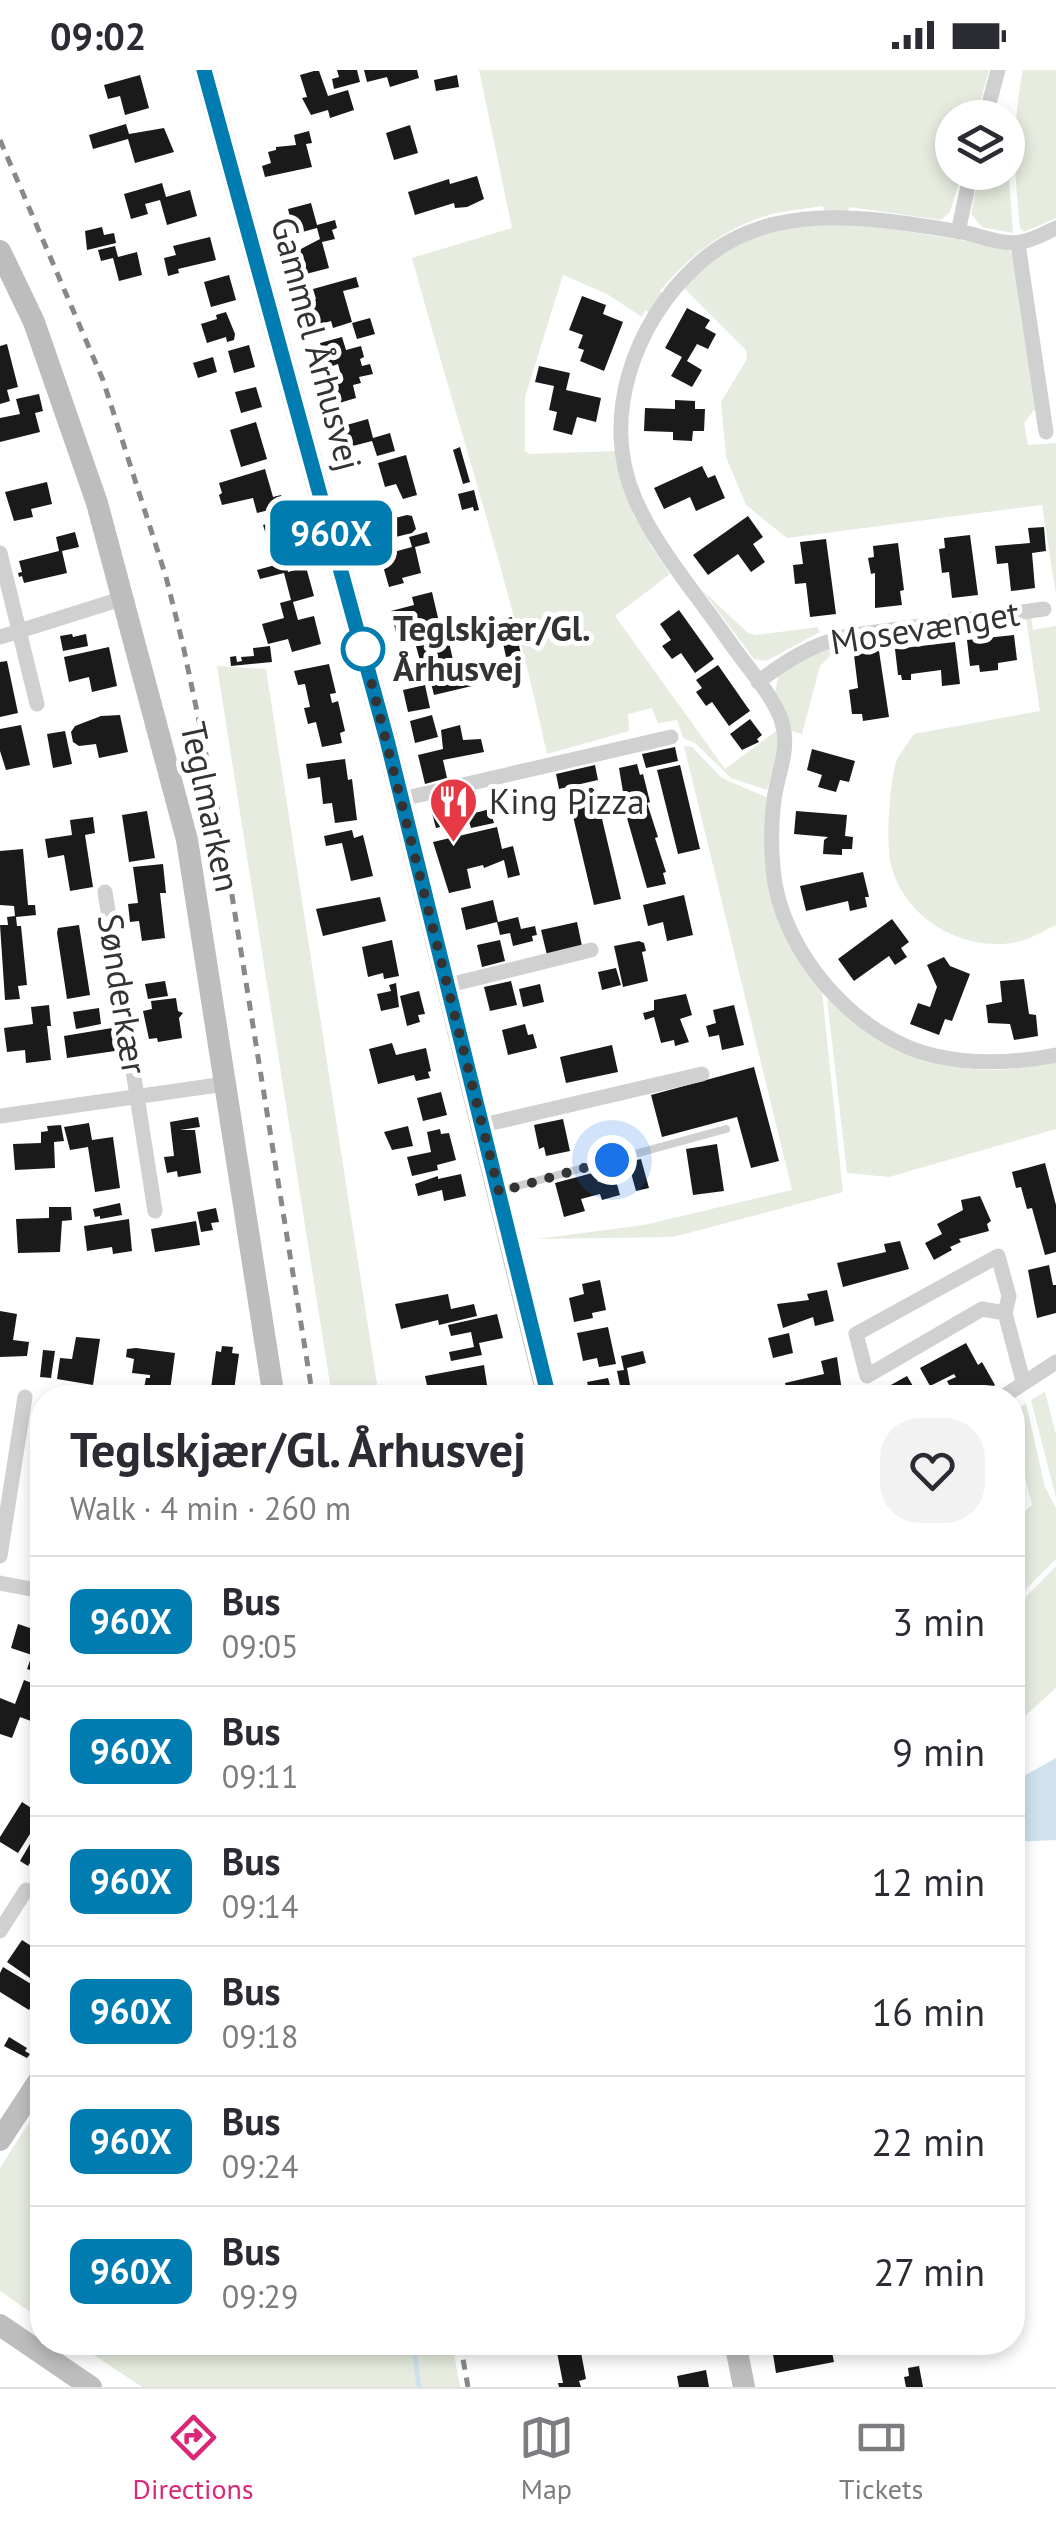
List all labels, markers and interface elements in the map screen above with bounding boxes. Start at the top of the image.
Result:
text: 09:02 [50,11,146,60]
map controls [935,100,1025,190]
button: layers [935,100,1025,190]
street label: Gammel Århusvej [261,212,373,476]
line badge: 960X [261,500,401,566]
text: 960X [290,510,372,556]
street label: Mosevænget [827,589,1023,665]
place label: Teglskjær/Gl. Århusvej [393,605,591,691]
marker: Teglskjær/Gl. Århusvej [342,628,384,670]
street label: Teglmarken [171,718,251,896]
restaurant icon: King Pizza [428,776,480,844]
place label: King Pizza [489,778,645,824]
street label: Sønderkær [88,910,158,1077]
your location [587,1135,637,1185]
text: Teglskjær/Gl. Århusvej [70,1418,526,1480]
button: heart [880,1418,985,1523]
text: Walk · 4 min · 260 m [70,1487,351,1529]
text: Bus [222,1576,281,1625]
text: 3 min [892,1597,985,1646]
text: 960X [90,1598,172,1644]
text: 09:05 [222,1625,298,1667]
text: Bus [222,1706,281,1755]
text: 9 min [892,1727,985,1776]
text: 960X [90,1728,172,1774]
text: 09:11 [222,1755,298,1797]
text: Bus [222,1836,281,1885]
text: 12 min [872,1857,985,1906]
text: 960X [90,1858,172,1904]
text: 09:14 [222,1885,298,1927]
text: Bus [222,1966,281,2015]
text: 16 min [872,1987,985,2036]
text: 960X [90,1988,172,2034]
text: 09:18 [222,2015,298,2057]
text: Bus [222,2096,281,2145]
text: 22 min [872,2117,985,2166]
text: 960X [90,2118,172,2164]
text: 09:24 [222,2145,298,2187]
text: Bus [222,2226,281,2275]
text: 27 min [874,2247,985,2296]
text: 960X [90,2248,172,2294]
text: 09:29 [222,2275,298,2317]
tab: Directions [133,2410,254,2507]
tab: Map [519,2410,574,2507]
tab: Tickets [839,2410,923,2507]

